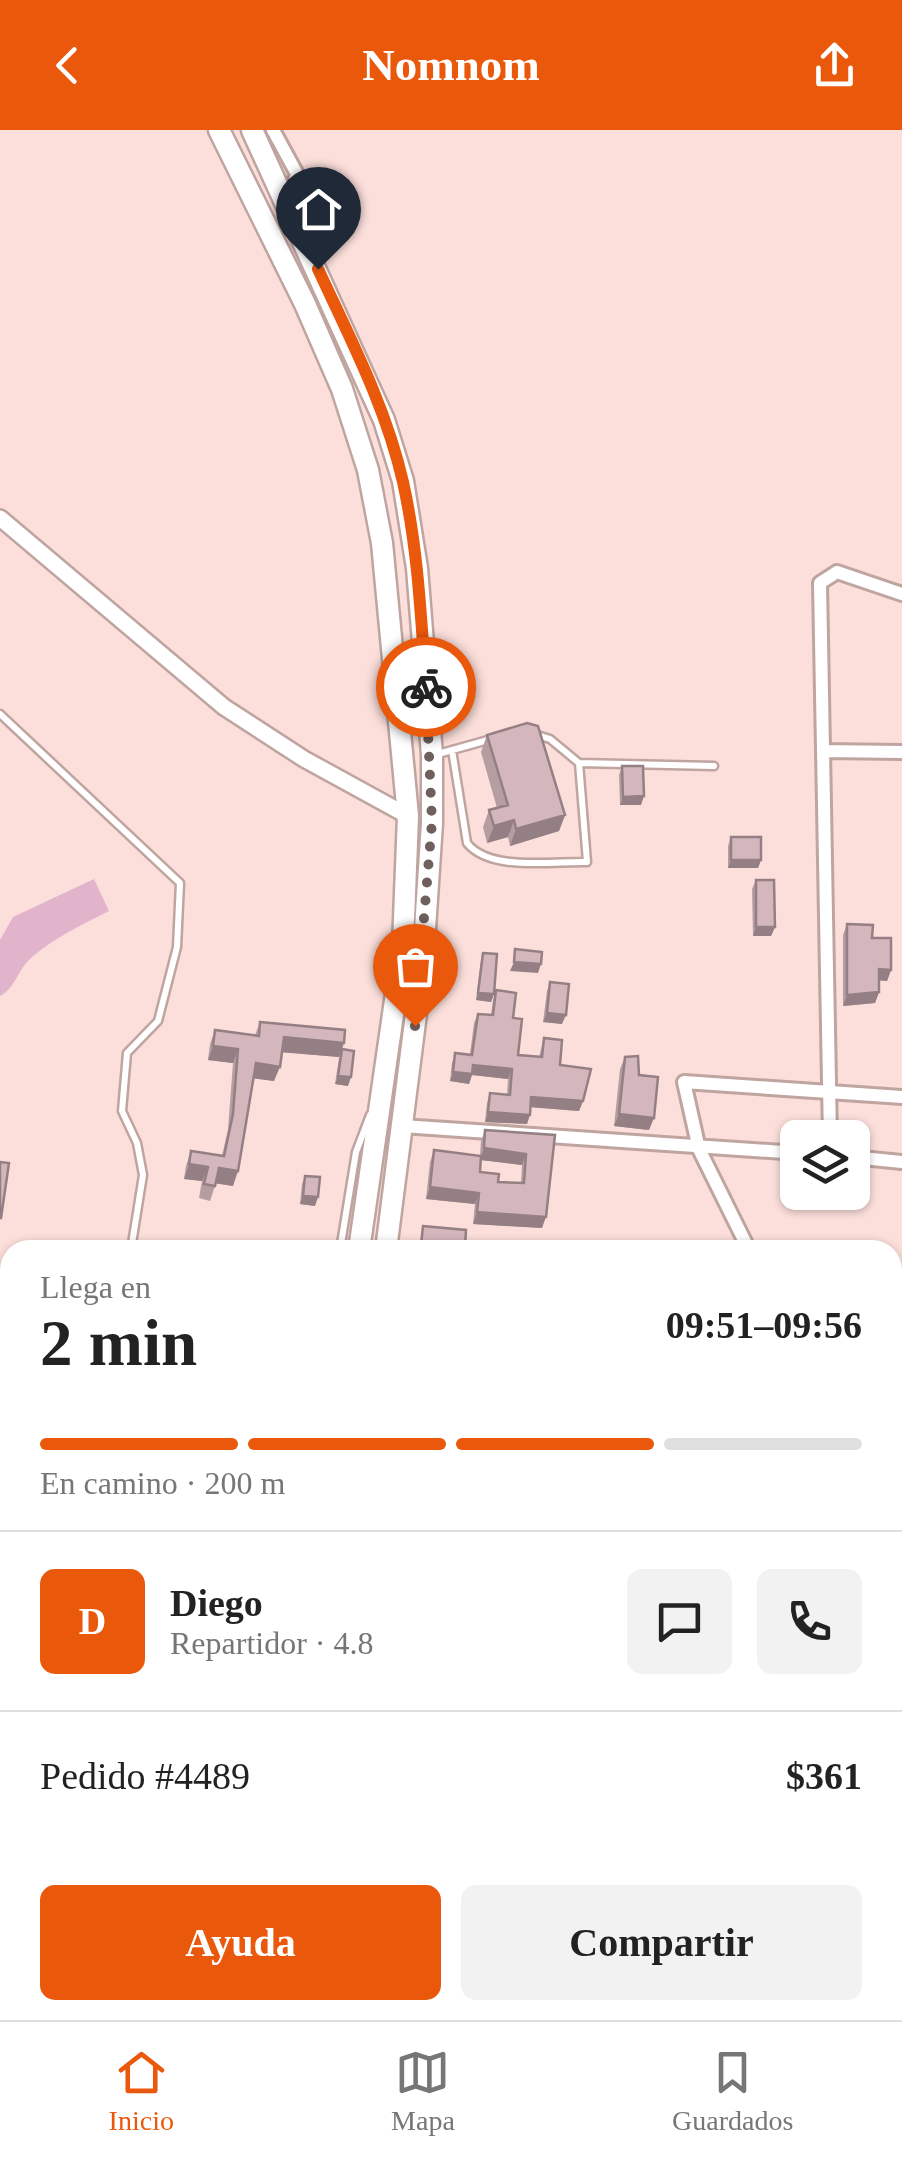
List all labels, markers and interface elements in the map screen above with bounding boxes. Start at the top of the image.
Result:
icon: back [40,38,95,93]
icon: share [807,38,862,93]
text: Nomnom [362,40,540,90]
pin [276,167,361,270]
icon: home [291,182,346,237]
courier [376,637,476,737]
icon: bike [399,660,454,715]
pin [373,924,458,1027]
icon: bag [388,939,443,994]
map controls [780,1120,870,1210]
button: layers [780,1120,870,1210]
text: Llega en [40,1269,151,1305]
text: 09:51–09:56 [666,1304,862,1346]
text: 2 min [40,1307,197,1379]
text: En camino · 200 m [40,1465,285,1501]
button: chat [627,1569,732,1674]
button: phone [757,1569,862,1674]
text: Diego [170,1582,263,1624]
text: D [79,1600,106,1642]
text: Repartidor · 4.8 [170,1625,374,1661]
text: Pedido #4489 [40,1755,250,1797]
text: $361 [786,1755,862,1797]
button: Ayuda [40,1885,441,2000]
button: Compartir [461,1885,862,2000]
tab: Inicio [109,2045,174,2137]
tab: Mapa [391,2045,455,2137]
tab: Guardados [672,2045,793,2137]

